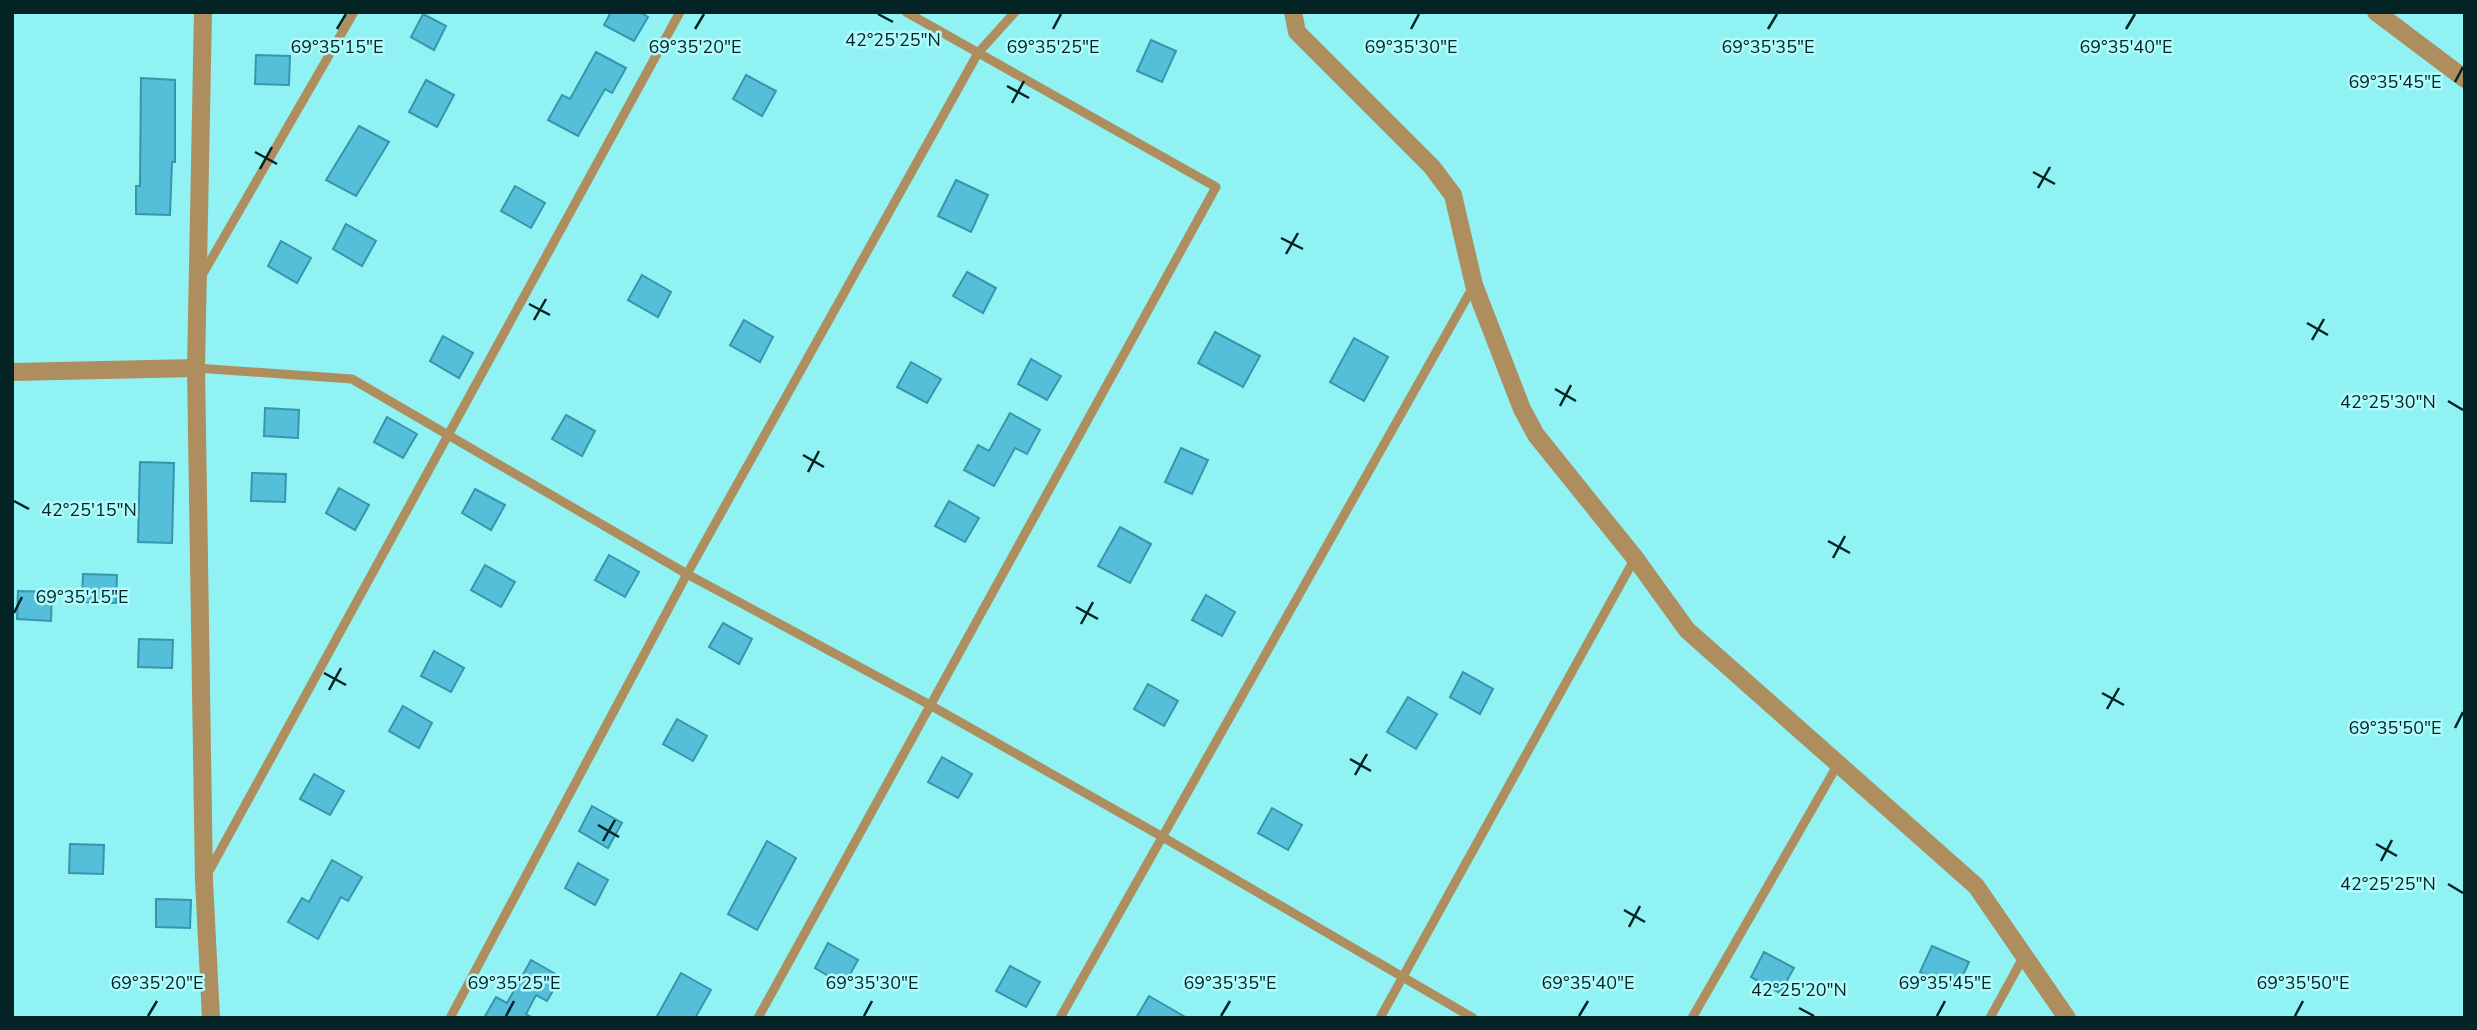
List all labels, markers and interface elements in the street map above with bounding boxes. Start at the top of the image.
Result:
text: 42°25'25"N [845,28,941,52]
text: 69°35'15"E [291,35,384,59]
text: 69°35'20"E [649,35,742,59]
text: 69°35'25"E [1007,35,1100,59]
text: 69°35'30"E [1365,35,1458,59]
text: 69°35'35"E [1722,35,1815,59]
text: 69°35'40"E [2080,35,2173,59]
text: 69°35'45"E [2349,70,2442,94]
text: 42°25'30"N [2340,390,2436,414]
text: 42°25'15"N [41,498,137,522]
text: 69°35'15"E [36,585,129,609]
text: 69°35'50"E [2349,716,2442,740]
text: 42°25'25"N [2340,872,2436,896]
text: 69°35'20"E [111,971,204,995]
text: 69°35'25"E [468,971,561,995]
text: 69°35'30"E [826,971,919,995]
text: 69°35'35"E [1184,971,1277,995]
text: 69°35'40"E [1542,971,1635,995]
text: 69°35'45"E [1899,971,1992,995]
text: 69°35'50"E [2257,971,2350,995]
text: 42°25'20"N [1751,978,1847,1002]

